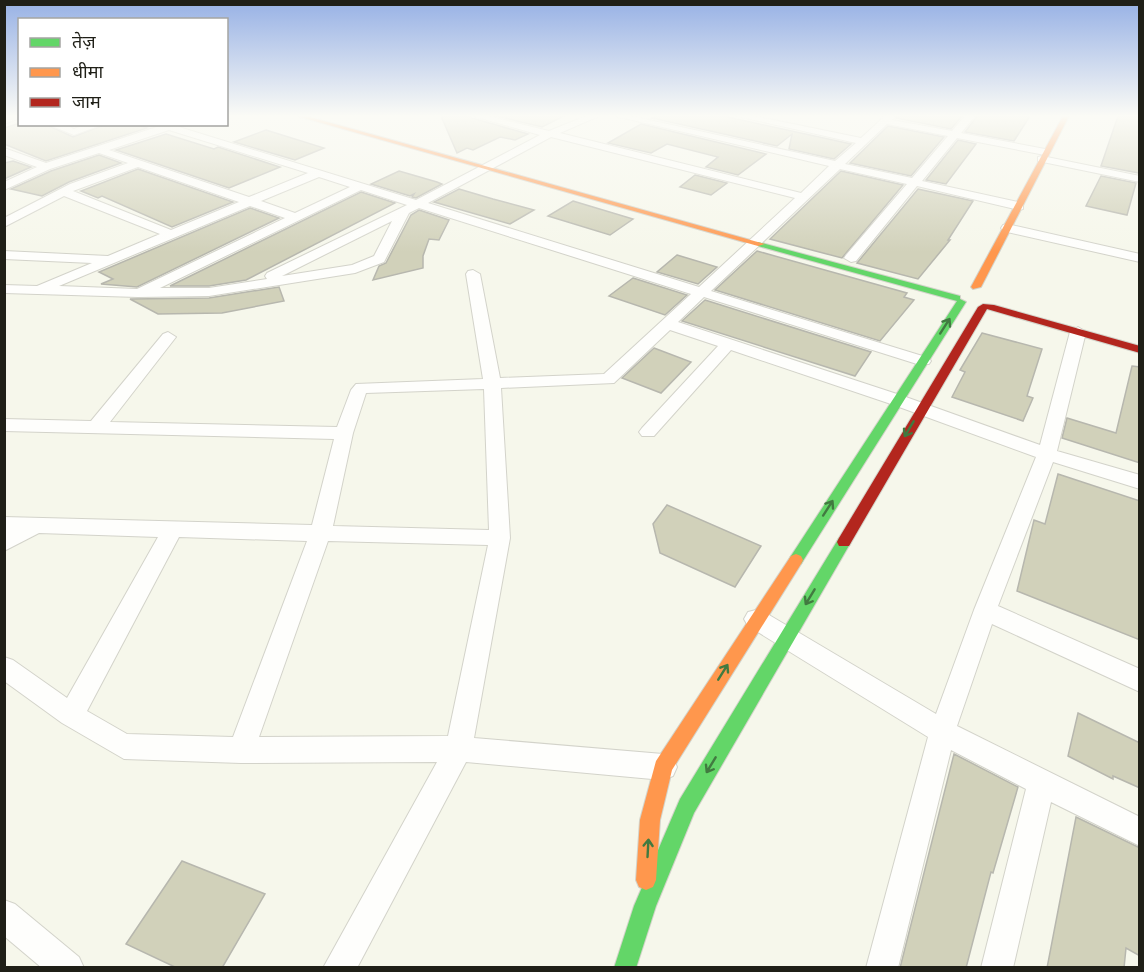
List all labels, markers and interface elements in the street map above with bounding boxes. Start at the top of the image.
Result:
legend [18,18,228,126]
text: तेज़ [72,30,96,52]
text: धीमा [72,60,103,82]
text: जाम [72,90,102,112]
one-way arrow [939,319,951,335]
one-way arrow [903,420,915,437]
one-way arrow [822,500,834,517]
one-way arrow [804,588,816,605]
one-way arrow [717,664,729,681]
one-way arrow [704,756,716,773]
one-way arrow [643,839,654,859]

